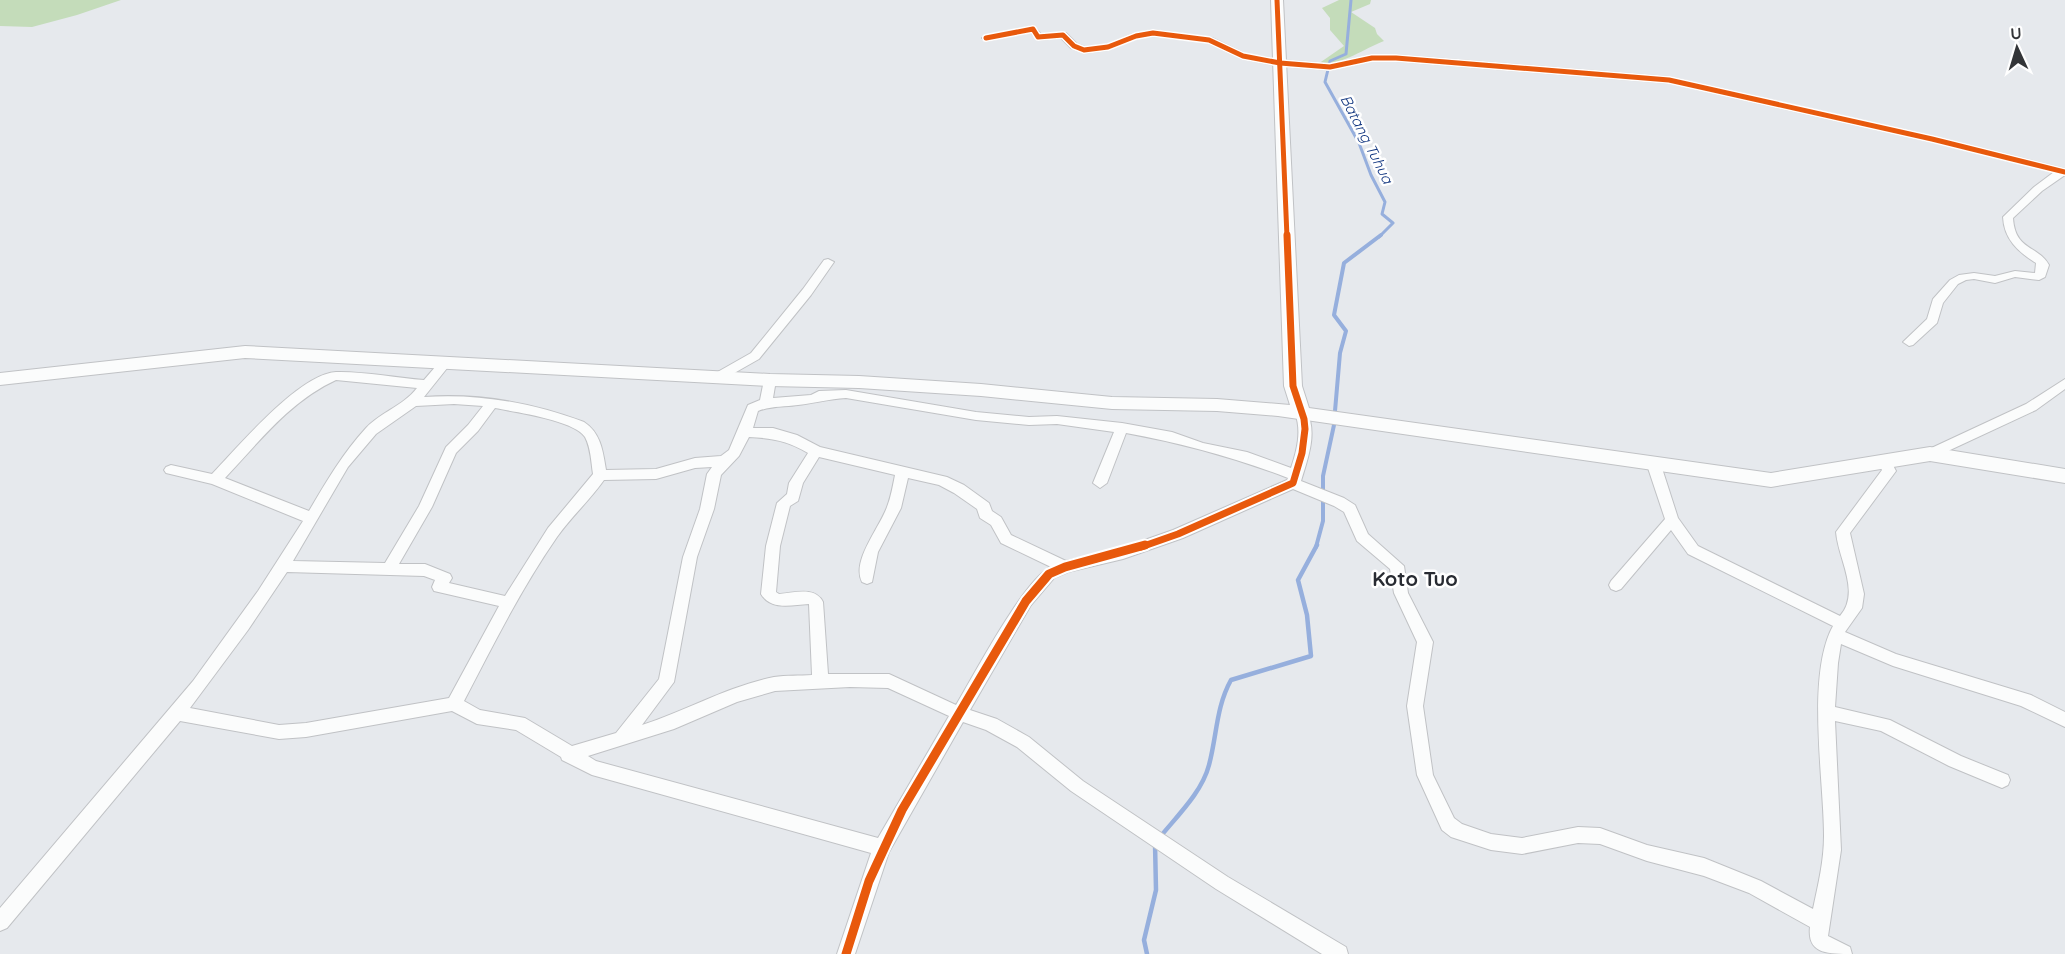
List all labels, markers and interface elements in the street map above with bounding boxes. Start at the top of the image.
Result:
north arrow [1987,18,2047,78]
text: U [2010,23,2022,43]
water label: Batang Tuhua [1336,91,1398,187]
district label: Koto Tuo [1372,566,1458,591]

